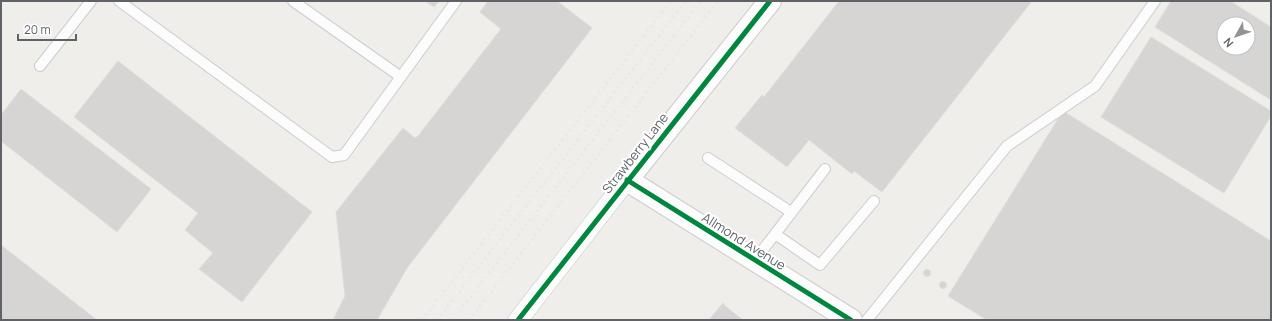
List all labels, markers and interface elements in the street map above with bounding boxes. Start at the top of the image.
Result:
scale bar [18,16,76,42]
north arrow [1216,16,1256,56]
text: 20 m [24,21,51,38]
text: N [1220,35,1236,51]
street label: Strawberry Lane [598,109,672,197]
street label: Allmond Avenue [699,208,790,274]

